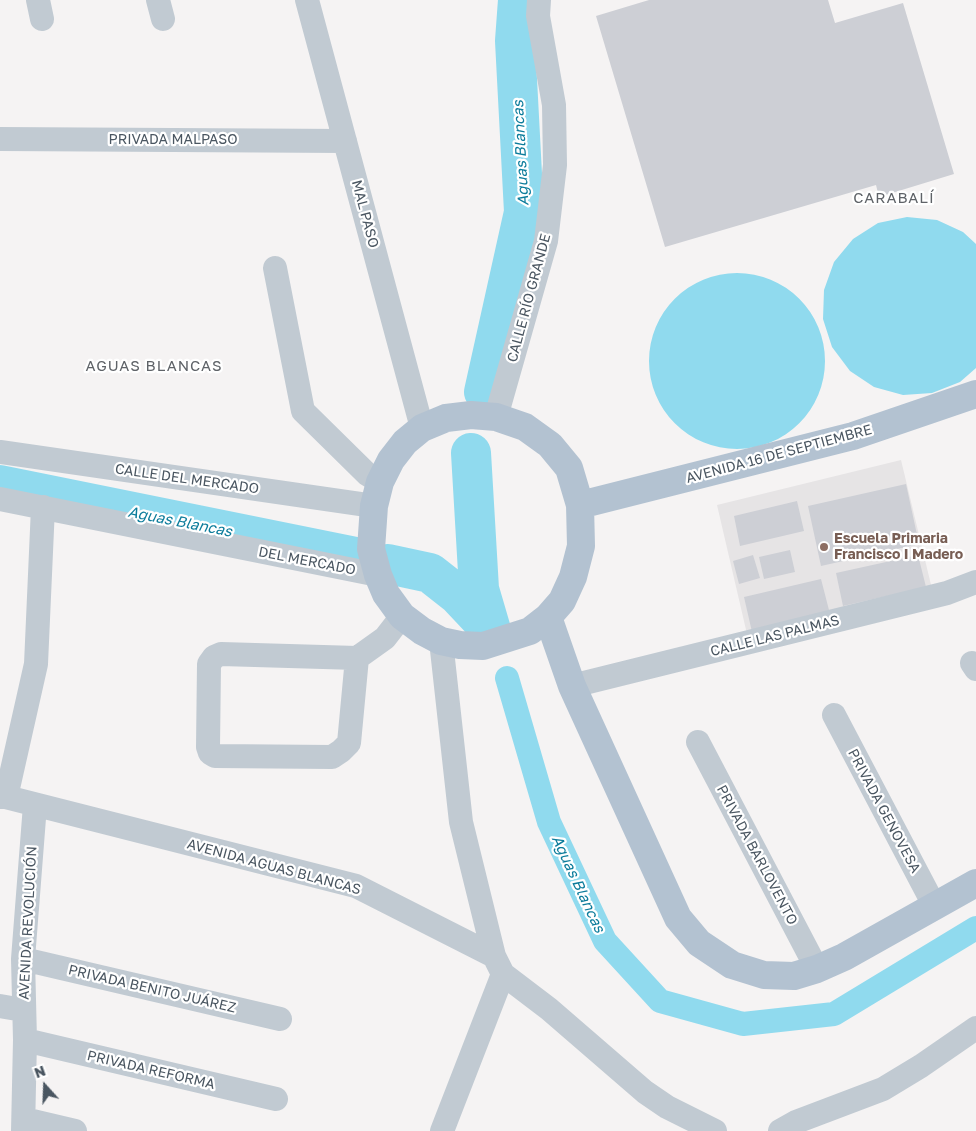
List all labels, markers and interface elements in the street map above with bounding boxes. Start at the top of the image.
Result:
water label: Aguas Blancas [509,100,533,206]
street label: PRIVADA MALPASO [109,132,237,148]
street label: MAL PASO [348,178,382,250]
district label: CARABALÍ [852,189,936,207]
street label: CALLE RÍO GRANDE [504,232,554,364]
district label: AGUAS BLANCAS [84,357,224,375]
street label: AVENIDA 16 DE SEPTIEMBRE [684,421,874,487]
street label: CALLE DEL MERCADO [114,461,260,497]
water label: Aguas Blancas [126,503,234,541]
place label: Escuela Primaria Francisco I Madero [834,531,963,564]
marker: Escuela Primaria Francisco I Madero [818,541,830,553]
street label: DEL MERCADO [257,543,357,579]
street label: CALLE LAS PALMAS [709,612,841,660]
street label: PRIVADA GENOVESA [844,746,924,876]
street label: PRIVADA BARLOVENTO [713,782,801,928]
water label: Aguas Blancas [548,832,608,936]
street label: AVENIDA AGUAS BLANCAS [185,836,363,898]
street label: AVENIDA REVOLUCIÓN [16,846,40,1000]
street label: PRIVADA BENITO JUÁREZ [67,962,237,1016]
street label: PRIVADA REFORMA [85,1047,217,1093]
north arrow [20,1061,70,1111]
text: N [32,1062,48,1081]

